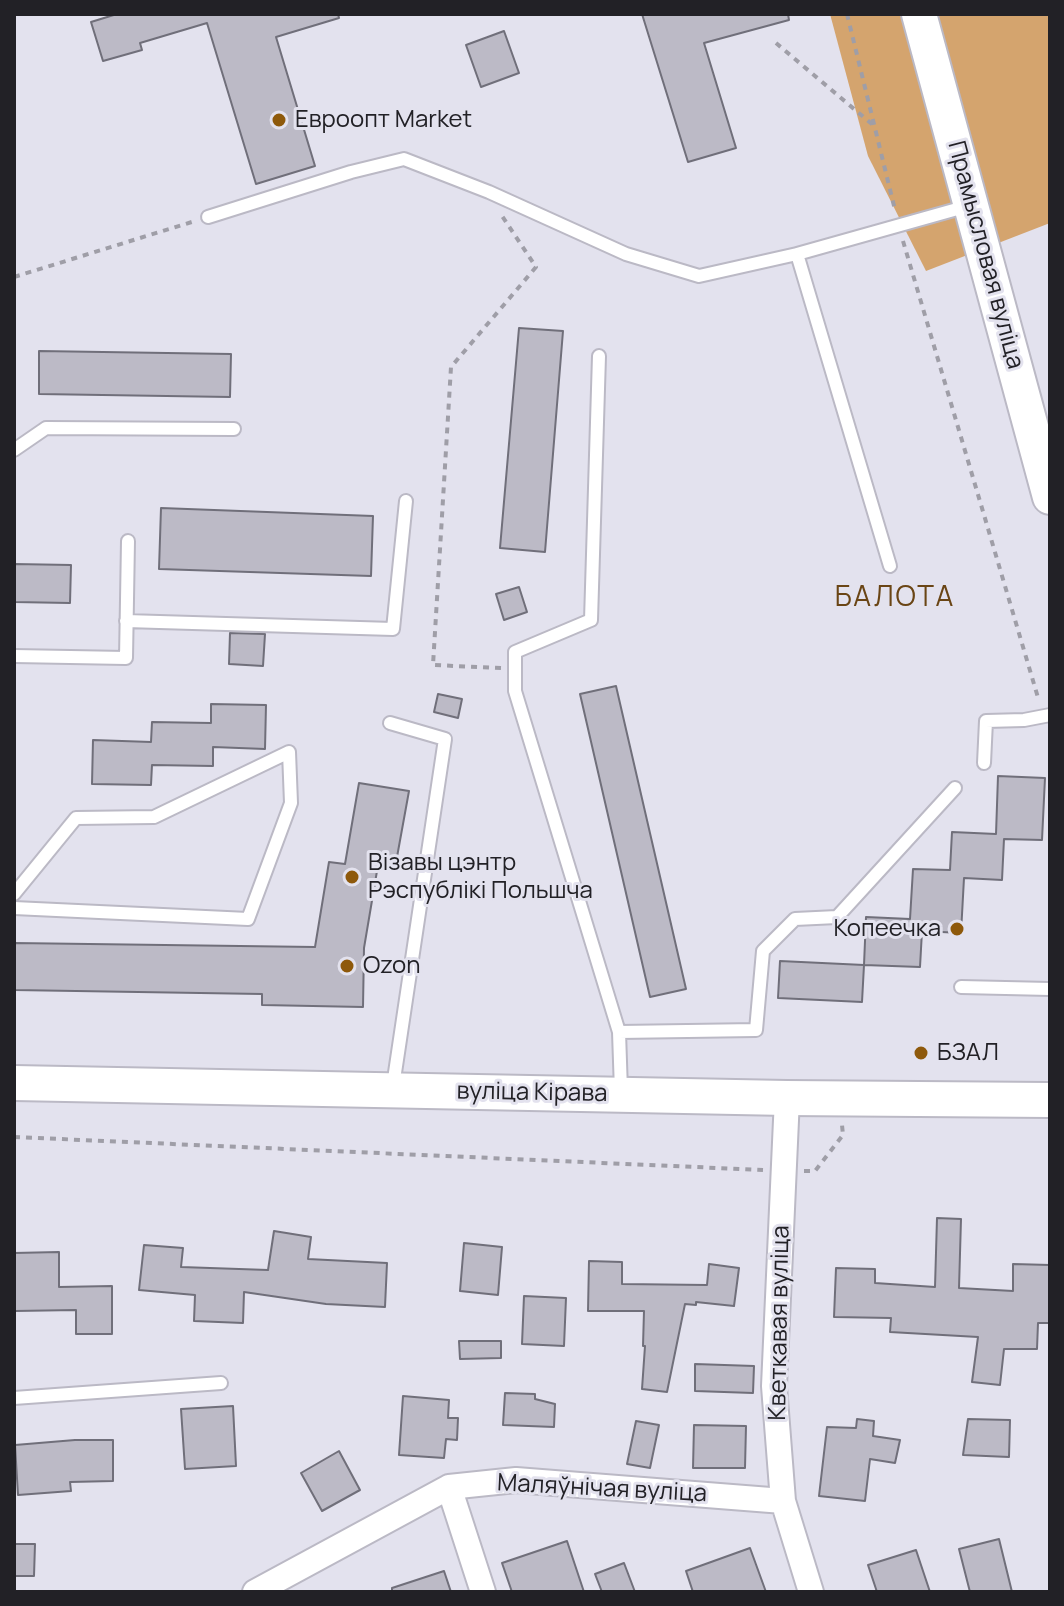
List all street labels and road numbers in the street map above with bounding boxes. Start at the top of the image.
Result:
street label: Прамысловая вуліца [941,138,1029,372]
street label: вуліца Кірава [456,1077,608,1109]
street label: Кветкавая вуліца [764,1225,796,1421]
street label: Маляўнічая вуліца [496,1469,708,1509]

